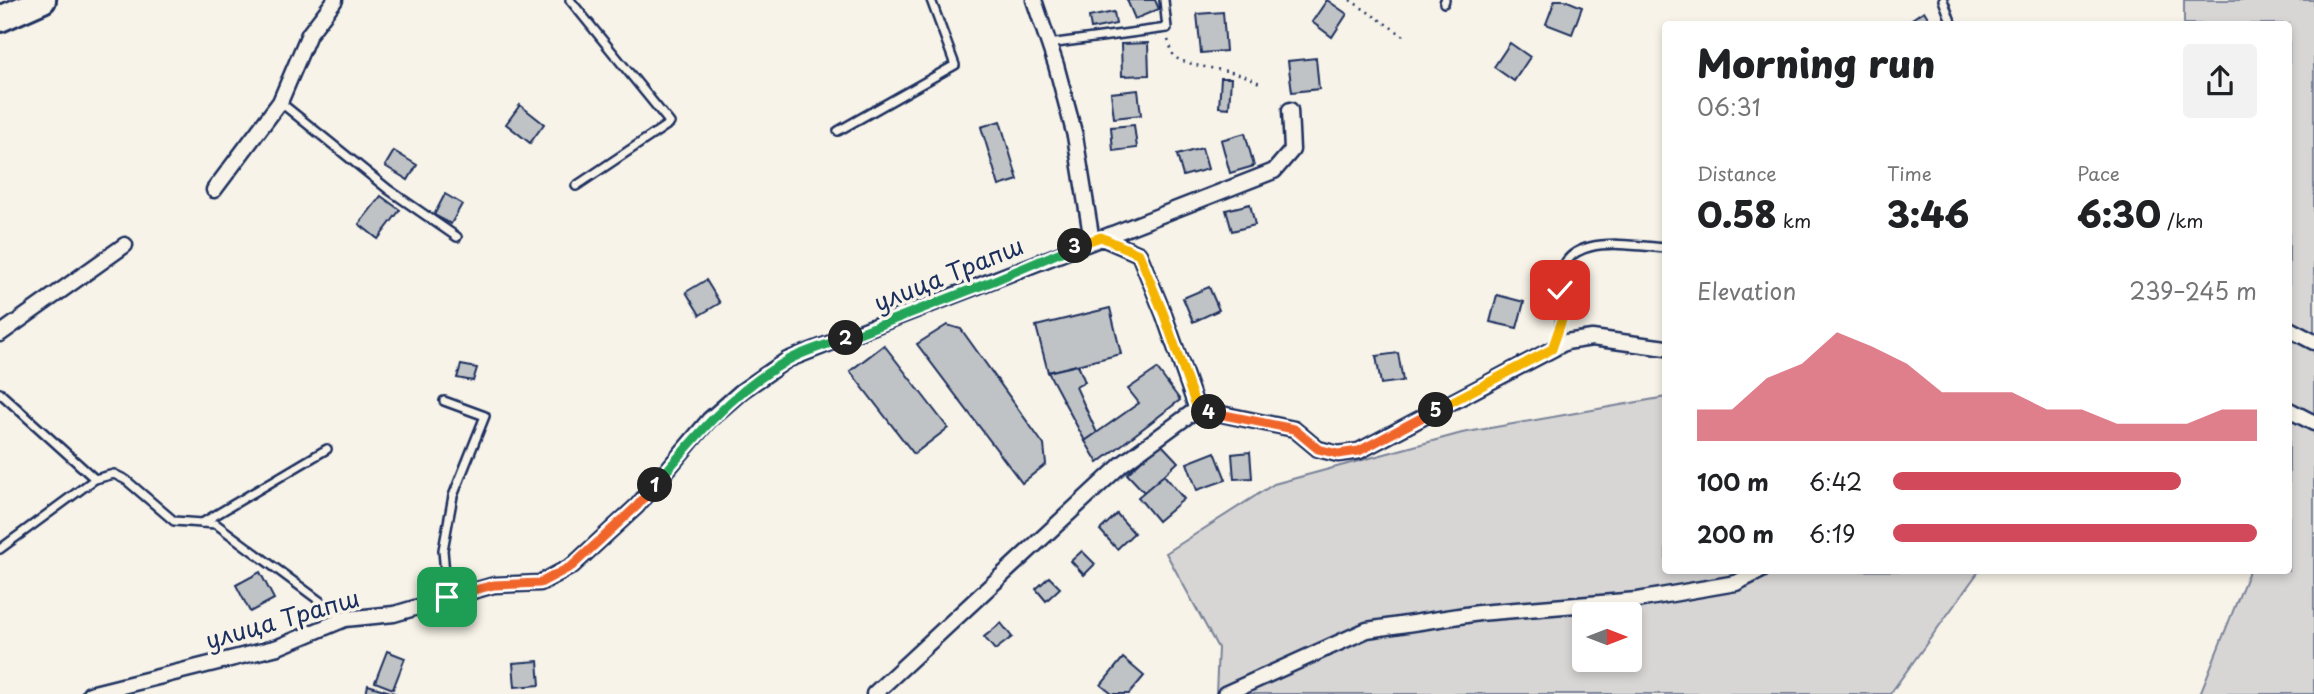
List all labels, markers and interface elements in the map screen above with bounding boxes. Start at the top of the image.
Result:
text: Morning run [1697,34,1935,91]
button: share [2183,44,2257,118]
text: 06:31 [1697,89,1761,124]
text: Distance [1697,159,1777,187]
text: Time [1887,159,1932,187]
text: Pace [2077,159,2120,187]
text: 0.58 [1697,187,1777,240]
text: 3:46 [1887,187,1969,240]
text: 6:30 [2077,187,2161,240]
text: km [1777,206,1811,234]
text: /km [2161,206,2203,234]
street label: улица Трапш [868,227,1028,319]
pin: 3 [1058,229,1092,264]
text: 3 [1068,231,1081,259]
pin [1530,260,1590,320]
icon: check [1541,271,1579,309]
text: Elevation [1697,273,1796,308]
text: 239–245 m [2129,273,2257,308]
pin: 2 [828,320,864,356]
text: 2 [839,323,852,351]
pin: 5 [1418,392,1454,428]
pin: 4 [1192,394,1226,430]
text: 5 [1429,395,1442,423]
text: 4 [1202,397,1215,425]
text: 100 m [1697,464,1769,499]
text: 6:42 [1809,464,1862,499]
pin: 1 [638,468,672,503]
text: 1 [650,470,659,498]
text: 200 m [1697,516,1774,551]
text: 6:19 [1809,516,1855,551]
pin [417,567,477,627]
icon: arrive [428,578,466,616]
street label: улица Трапш [201,579,363,657]
north arrow [1572,602,1642,672]
map controls [1572,602,1642,672]

